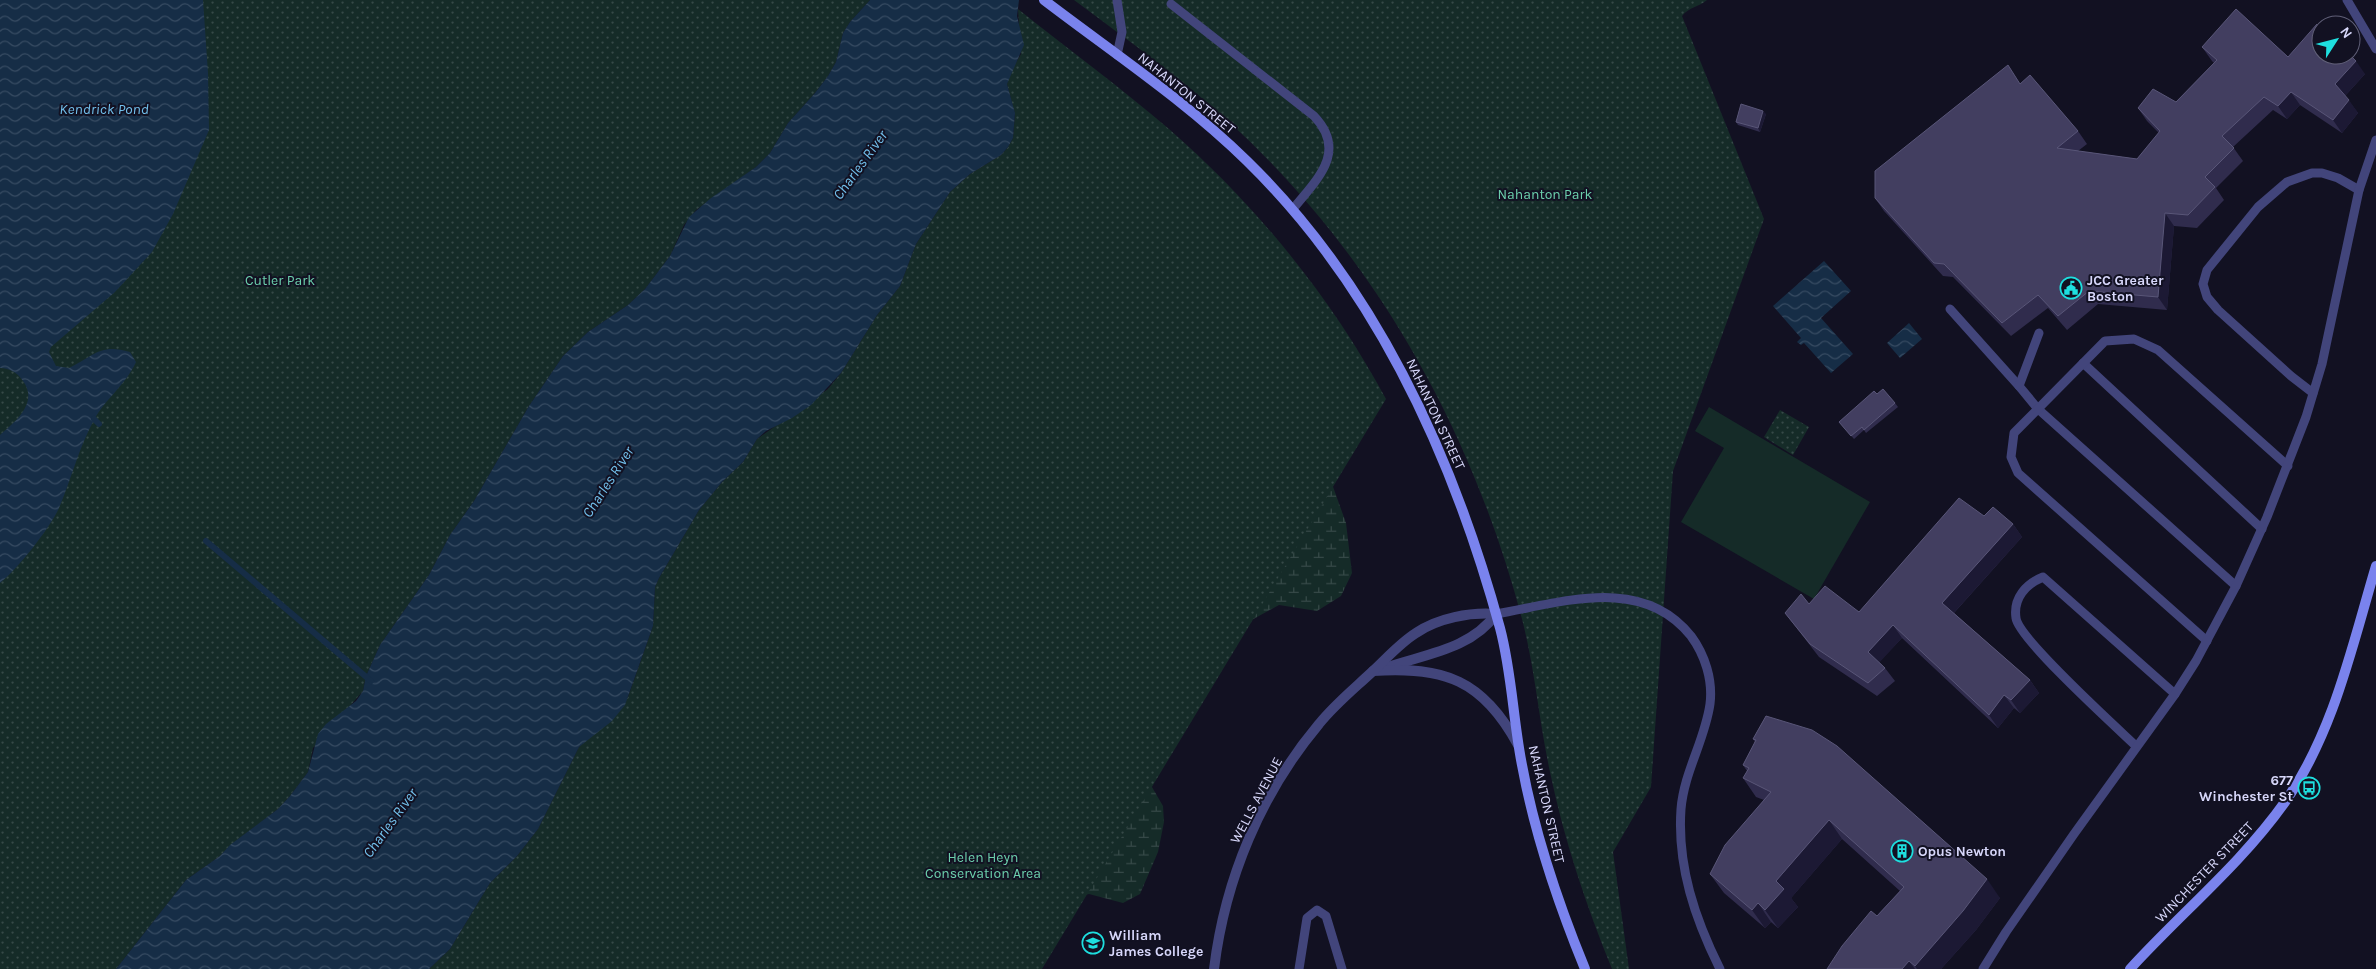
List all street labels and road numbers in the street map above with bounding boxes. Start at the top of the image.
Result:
street label: NAHANTON STREET [1135,49,1239,138]
street label: NAHANTON STREET [1402,356,1469,472]
street label: NAHANTON STREET [1525,744,1568,865]
street label: WELLS AVENUE [1227,754,1286,846]
street label: WINCHESTER STREET [2152,818,2257,926]

